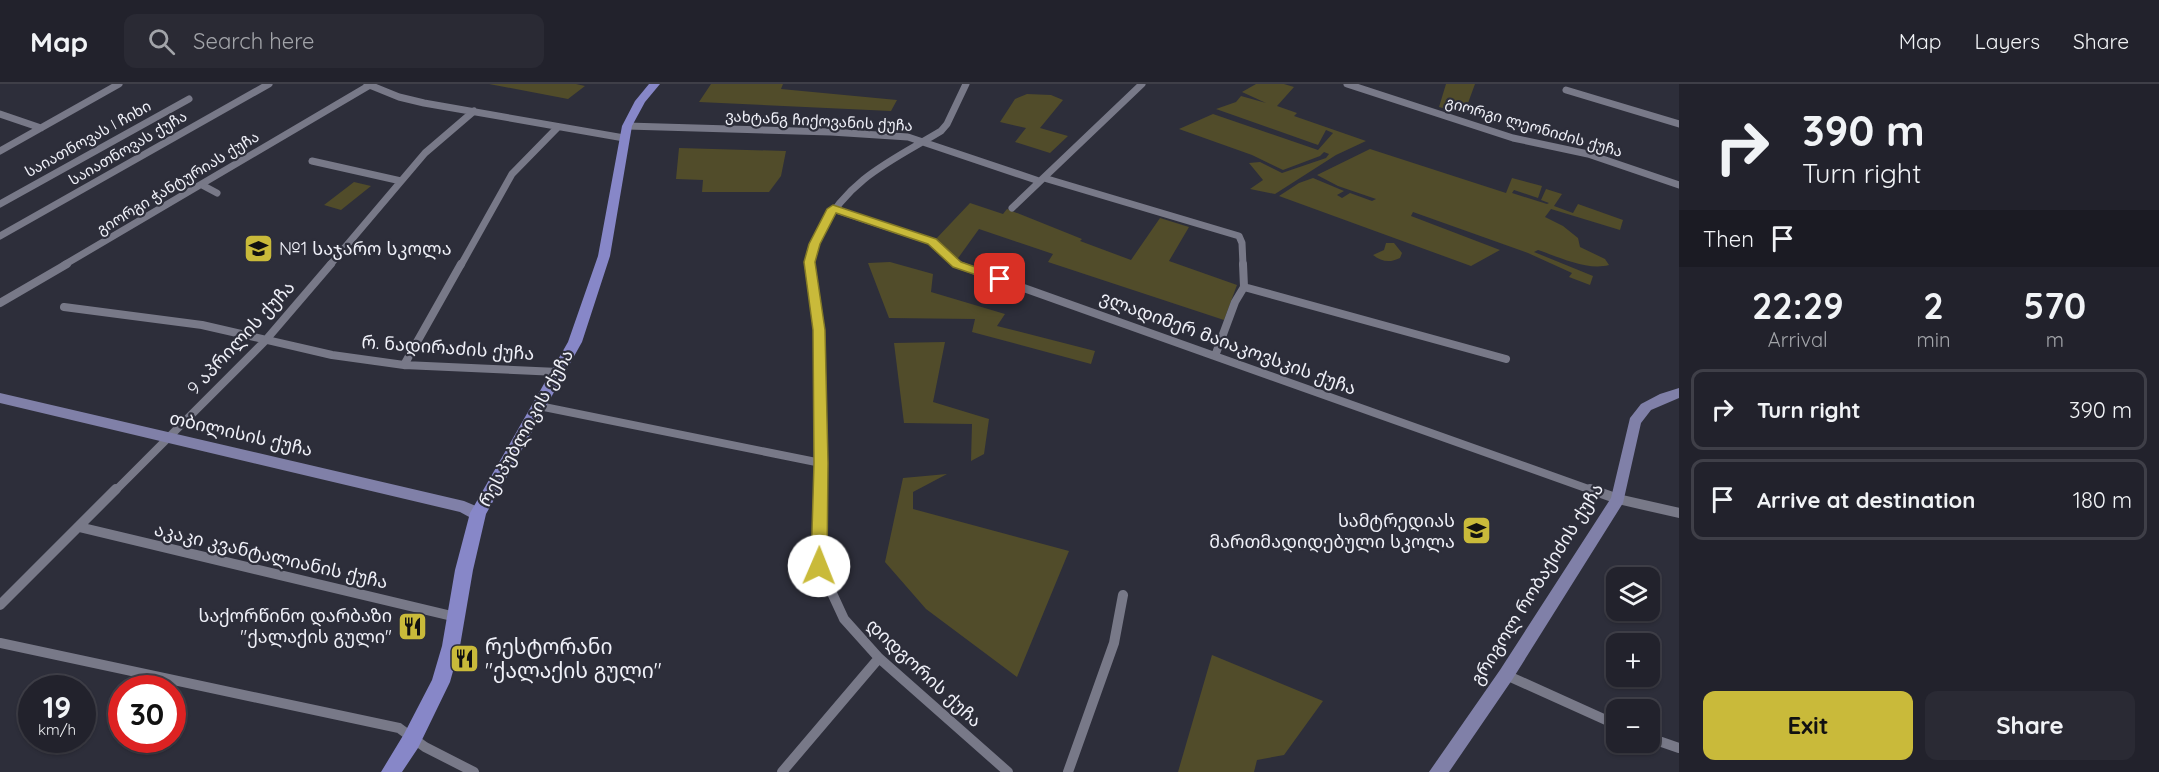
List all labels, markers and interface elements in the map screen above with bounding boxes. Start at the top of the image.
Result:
search box [124,14,544,68]
text: Map [30,24,88,59]
icon: search [145,25,178,58]
text: Search here [193,27,315,55]
text: Map [1899,28,1942,54]
text: Layers [1975,28,2040,54]
text: Share [2073,28,2129,54]
street label: გიორგი ლეონიძის ქუჩა [1443,92,1625,161]
street label: საიათნოვას I ჩიხი [21,96,154,181]
text: 390 m [1802,104,1925,157]
street label: საიათნოვას ქუჩა [65,106,190,189]
street label: ვახტანგ ჩიქოვანის ქუჩა [725,106,913,135]
icon: right [1703,108,1781,186]
street label: გიორგი ჭანტურიას ქუჩა [93,127,262,239]
text: Turn right [1802,156,1921,190]
icon: arrive [1766,222,1799,255]
text: Then [1703,225,1754,253]
school or university icon: №1 საჯარო სკოლა [242,233,274,265]
place label: №1 საჯარო სკოლა [279,237,452,260]
pin [974,253,1025,304]
icon: arrive [983,262,1016,295]
street label: 9 აპრილის ქუჩა [182,276,299,400]
text: 22:29 [1752,283,1844,328]
text: 2 [1923,283,1944,328]
text: 570 [2024,283,2086,328]
street label: ვლადიმერ მაიაკოვსკის ქუჩა [1097,285,1360,400]
text: Arrival [1768,327,1828,352]
text: min [1917,327,1951,352]
text: m [2046,327,2064,352]
street label: რ. ნადირაძის ქუჩა [361,330,535,365]
street label: რესპუბლიკის ქუჩა [473,345,578,510]
icon: right [1706,393,1739,426]
text: Turn right [1757,396,1861,424]
text: 390 m [2069,396,2132,424]
street label: თბილისის ქუჩა [167,406,315,461]
street label: გრიგოლ რობაქიძის ქუჩა [1465,479,1608,689]
icon: arrive [1706,483,1739,516]
text: Arrive at destination [1757,486,1975,514]
text: 180 m [2073,486,2132,514]
place label: სამტრედიას მართმადიდებული სკოლა [1209,509,1455,553]
school or university icon: სამტრედიას მართმადიდებული სკოლა [1460,515,1492,547]
street label: აკაკი კვანტალიანის ქუჩა [152,517,390,594]
position arrow [787,534,851,598]
map controls [1606,567,1660,753]
button: layers [1606,567,1660,621]
place label: საქორწინო დარბაზი "ქალაქის გული" [199,604,392,648]
restaurant icon: საქორწინო დარბაზი "ქალაქის გული" [397,610,429,642]
street label: დიდგორის ქუჩა [862,613,987,732]
place label: რესტორანი "ქალაქის გული" [485,633,662,684]
button: + [1606,633,1660,687]
restaurant icon: რესტორანი "ქალაქის გული" [448,643,480,675]
speed limit sign: 30 [108,675,186,753]
text: 19 [43,688,71,726]
button: Exit [1703,691,1913,760]
button: Share [1925,691,2135,760]
button: − [1606,699,1660,753]
text: km/h [38,720,76,739]

